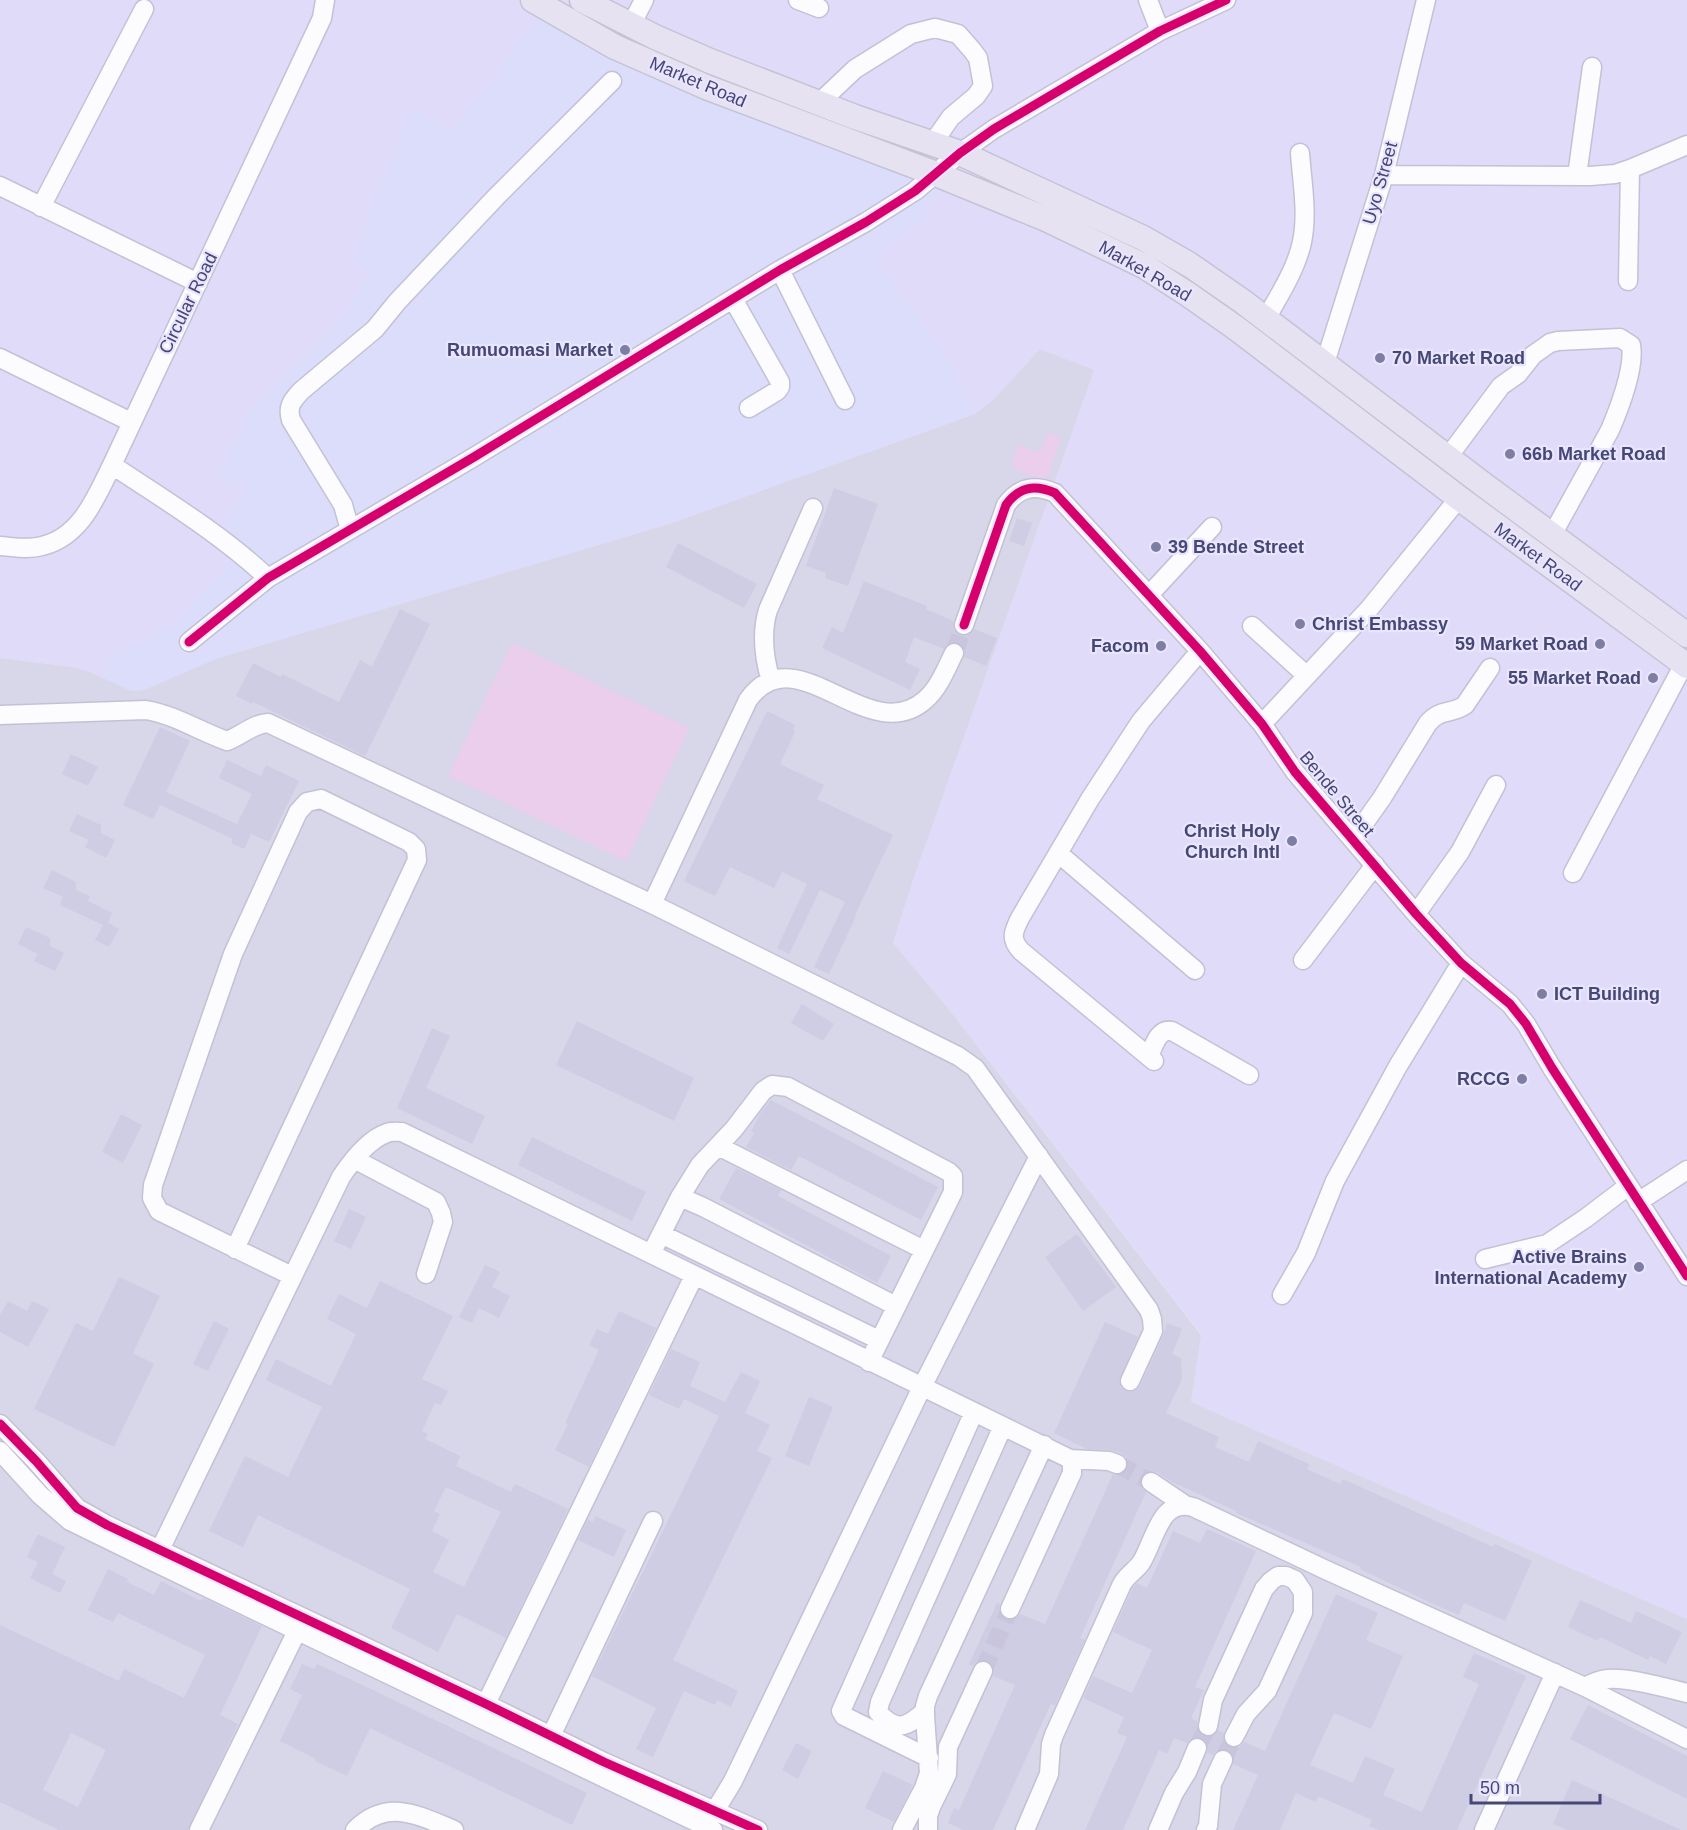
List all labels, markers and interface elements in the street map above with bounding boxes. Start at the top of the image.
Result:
street label: Market Road [647,53,749,111]
street label: Uyo Street [1359,139,1401,227]
street label: Market Road [1095,237,1195,305]
street label: Circular Road [155,249,221,357]
place label: Rumuomasi Market [447,340,613,360]
marker: Rumuomasi Market [618,343,632,357]
place label: 70 Market Road [1392,348,1525,368]
marker: 70 Market Road [1373,351,1387,365]
place label: 66b Market Road [1522,444,1666,464]
marker: 66b Market Road [1503,447,1517,461]
street label: Market Road [1490,519,1586,595]
place label: 39 Bende Street [1168,537,1304,557]
marker: 39 Bende Street [1149,540,1163,554]
place label: Christ Embassy [1312,614,1448,634]
marker: Christ Embassy [1293,617,1307,631]
place label: 59 Market Road [1455,634,1588,654]
place label: Facom [1091,636,1149,656]
marker: 59 Market Road [1593,637,1607,651]
marker: Facom [1154,639,1168,653]
place label: 55 Market Road [1508,668,1641,688]
marker: 55 Market Road [1646,671,1660,685]
street label: Bende Street [1296,747,1378,841]
place label: Christ Holy Church Intl [1184,821,1280,862]
marker: Christ Holy Church Intl [1285,834,1299,848]
place label: ICT Building [1554,984,1660,1004]
marker: ICT Building [1535,987,1549,1001]
place label: RCCG [1457,1069,1510,1089]
marker: RCCG [1515,1072,1529,1086]
place label: Active Brains International Academy [1435,1247,1627,1288]
marker: Active Brains International Academy [1632,1260,1646,1274]
scale bar [1471,1767,1600,1805]
text: 50 m [1480,1778,1520,1798]

